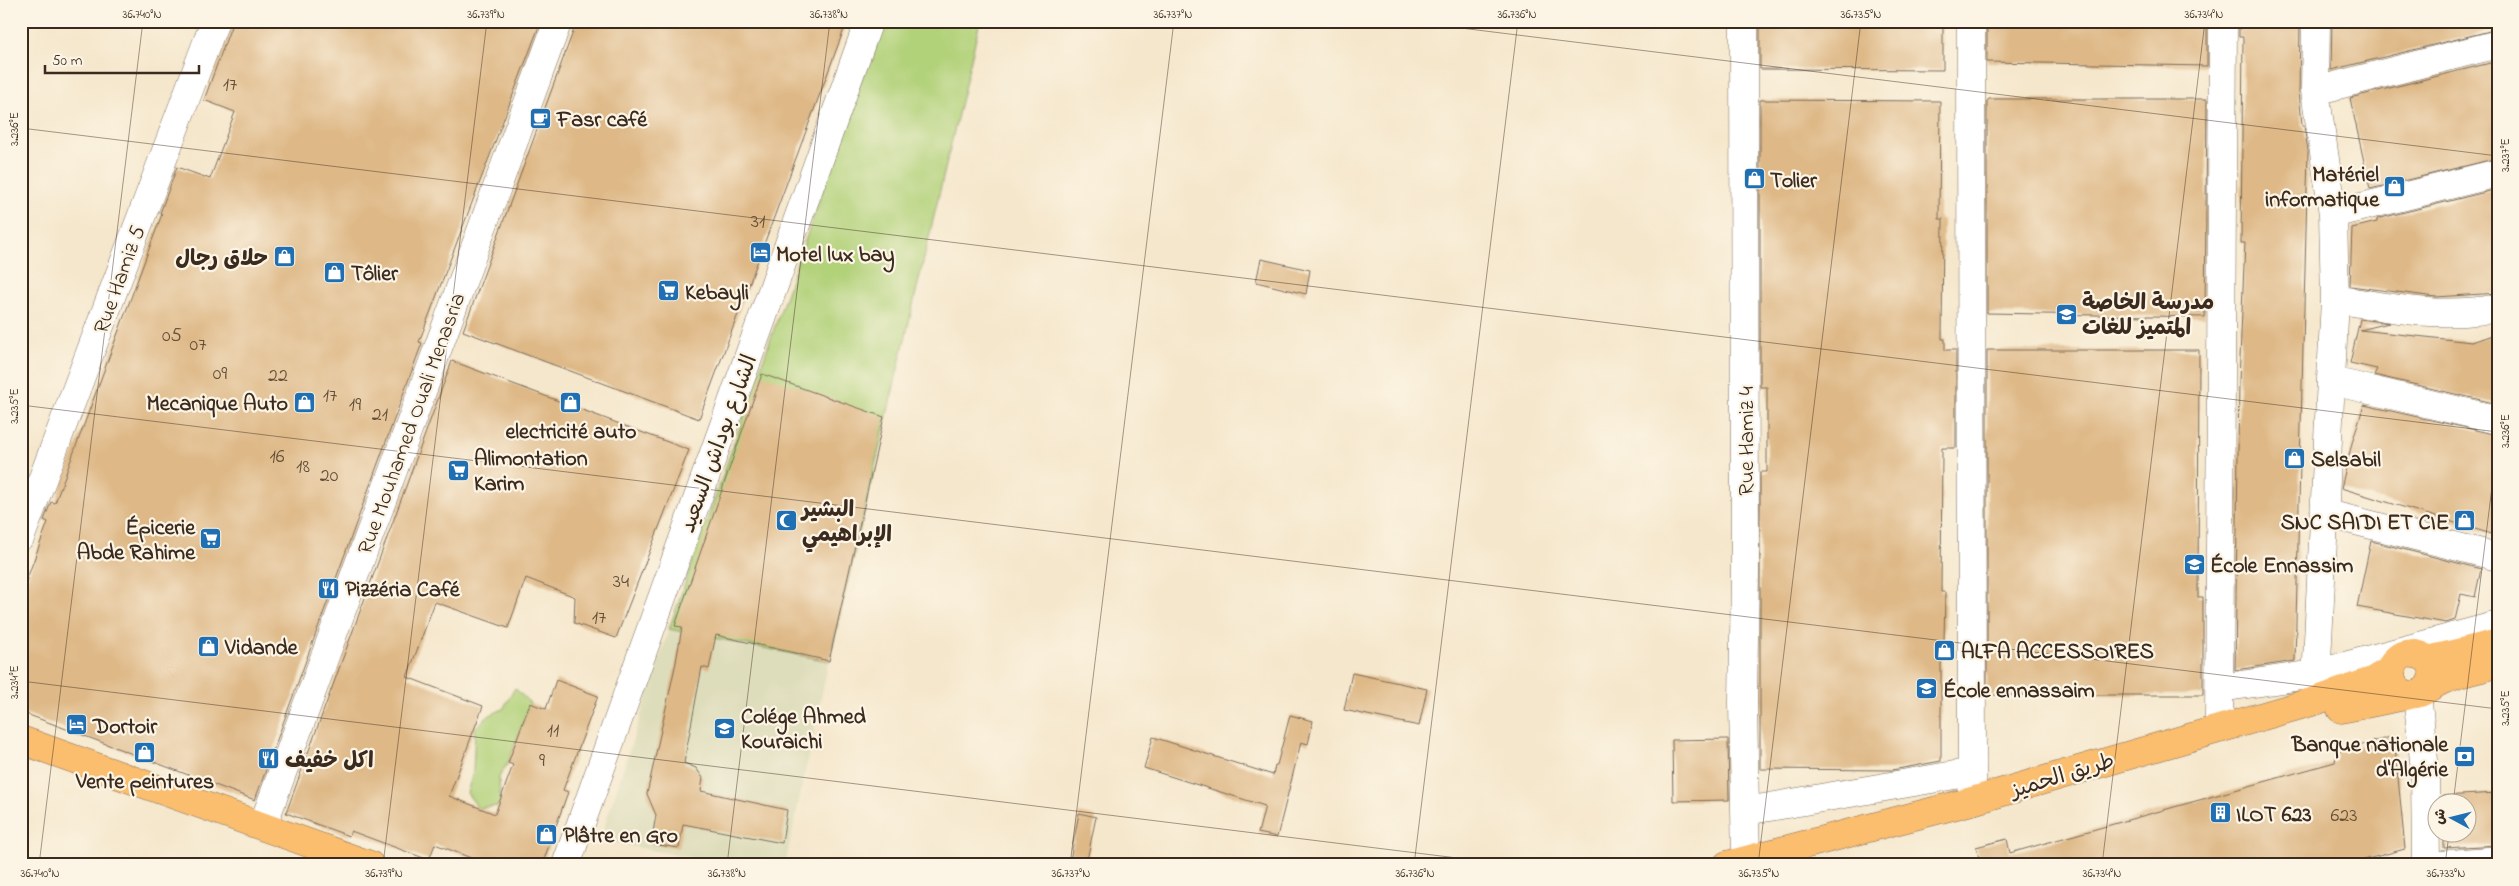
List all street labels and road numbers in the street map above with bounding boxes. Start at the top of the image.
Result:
street label: Rue Hamiz 5 [86,221,155,339]
street label: Rue Mouhamed Ouali Menasria [351,289,475,559]
street label: الشارع بوداش السعيد [673,350,767,538]
street label: Rue Hamiz 4 [1732,386,1764,496]
street label: طريق الحميز [2005,746,2119,808]

